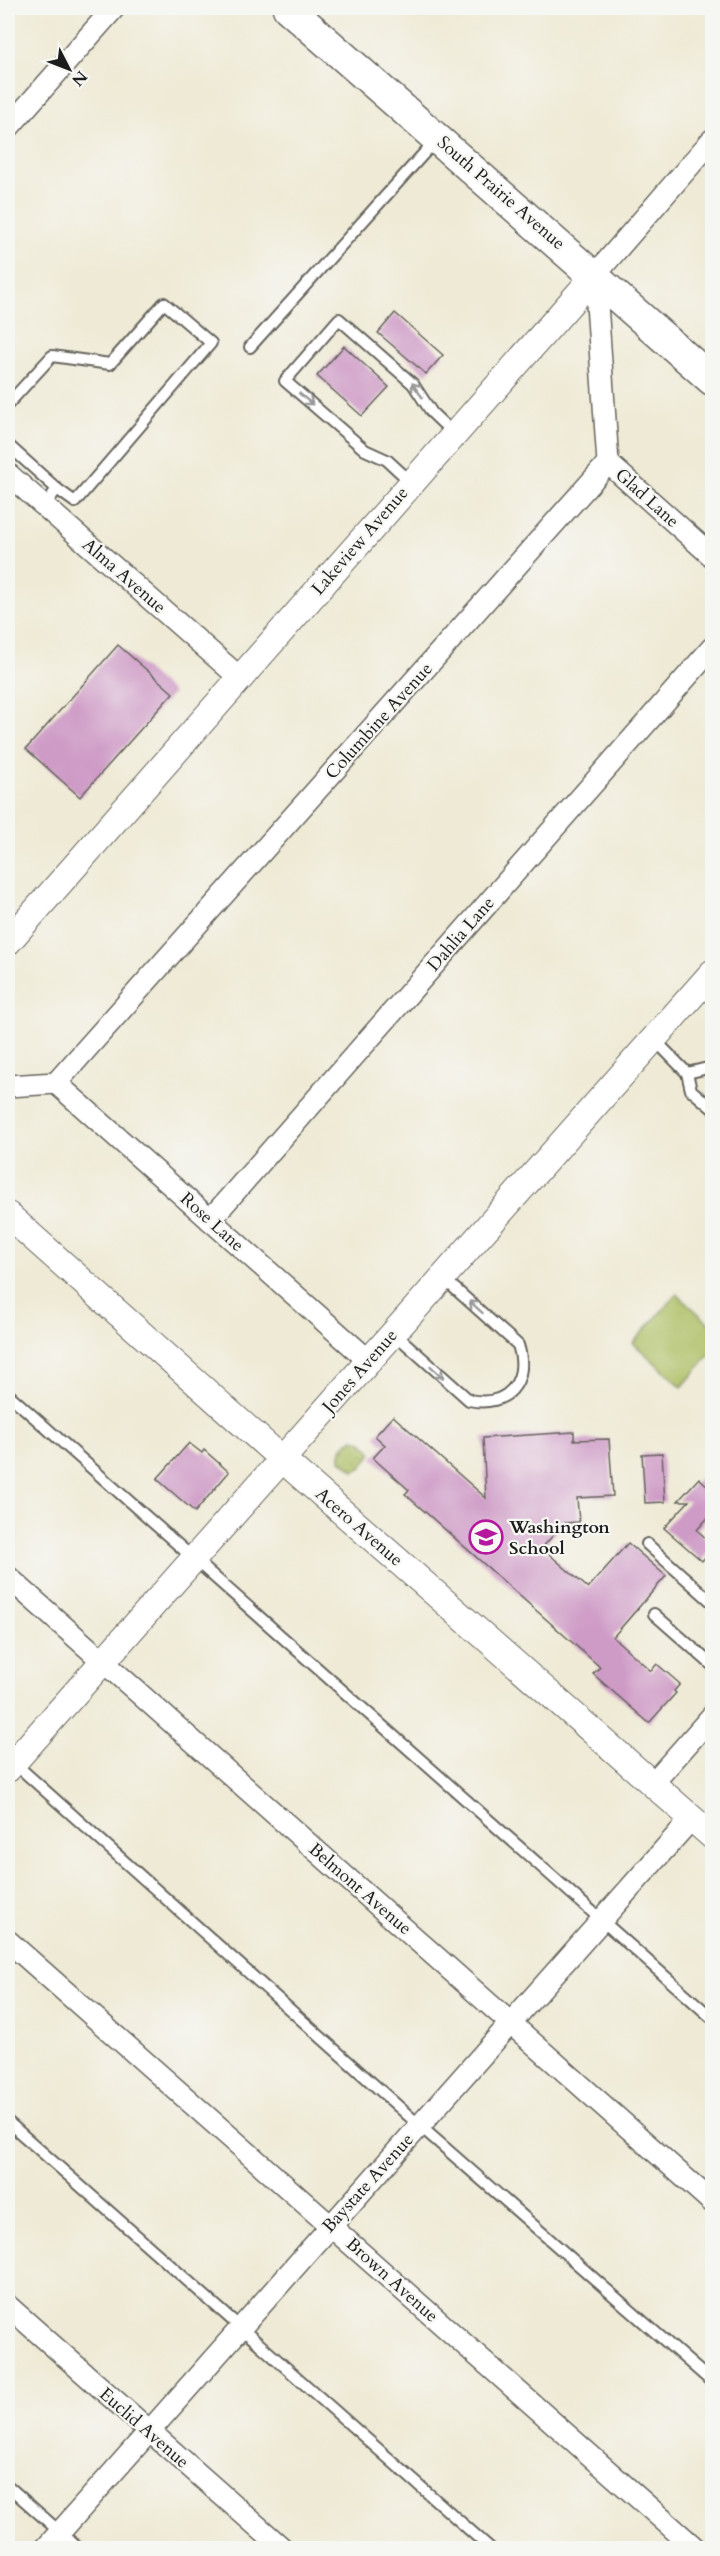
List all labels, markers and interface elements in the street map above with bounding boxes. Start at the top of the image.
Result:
north arrow [39,39,99,99]
text: N [67,66,92,91]
street label: South Prairie Avenue [432,130,570,256]
one-way arrow [411,383,423,399]
one-way arrow [298,393,314,406]
street label: Glad Lane [610,463,684,533]
street label: Lakeview Avenue [306,481,414,601]
street label: Alma Avenue [77,533,171,619]
street label: Columbine Avenue [320,657,438,785]
street label: Dahlia Lane [422,891,500,977]
street label: Rose Lane [175,1187,249,1257]
one-way arrow [468,1300,483,1314]
street label: Jones Avenue [315,1324,403,1421]
one-way arrow [429,1365,444,1379]
street label: Acero Avenue [310,1482,408,1572]
place label: Washington School [508,1515,610,1561]
school or university icon: Washington School [468,1519,504,1555]
street label: Belmont Avenue [303,1837,417,1941]
street label: Baystate Avenue [317,2128,419,2238]
street label: Brown Avenue [340,2232,444,2328]
street label: Euclid Avenue [94,2382,194,2474]

